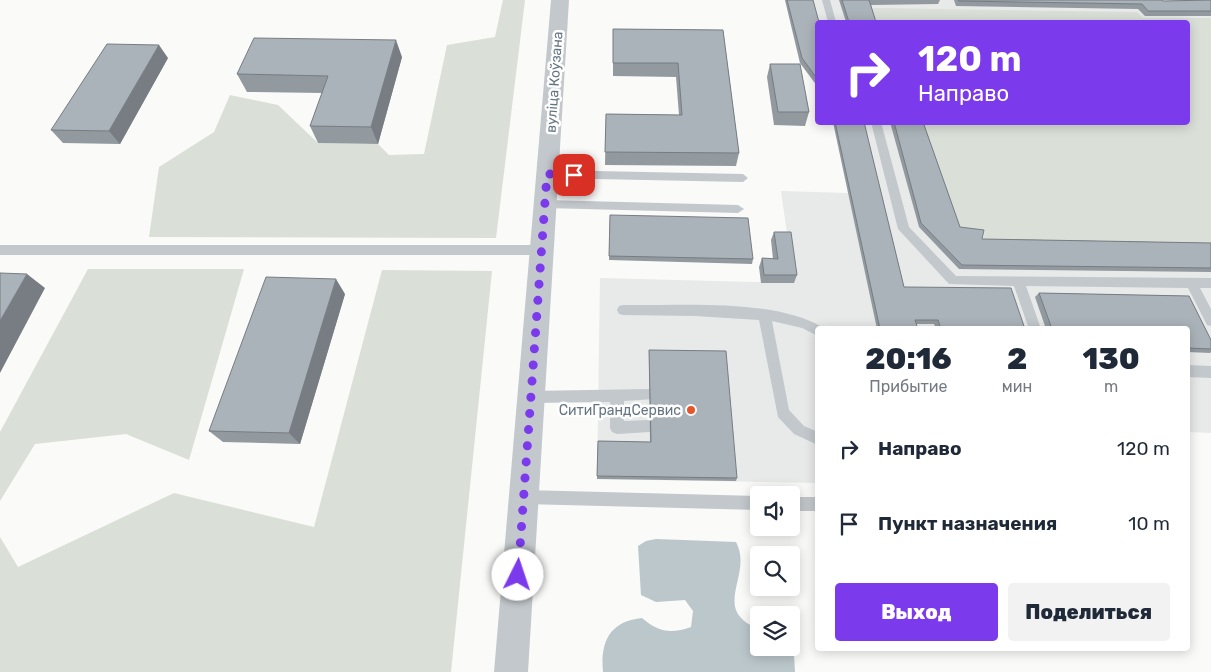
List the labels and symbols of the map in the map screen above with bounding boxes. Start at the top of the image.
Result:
street label: вуліца Коўзана [542,31,567,133]
pin [553,154,595,196]
place label: СитиГрандСервис [559,402,681,419]
marker: СитиГрандСервис [685,404,697,416]
position arrow [491,548,543,600]

